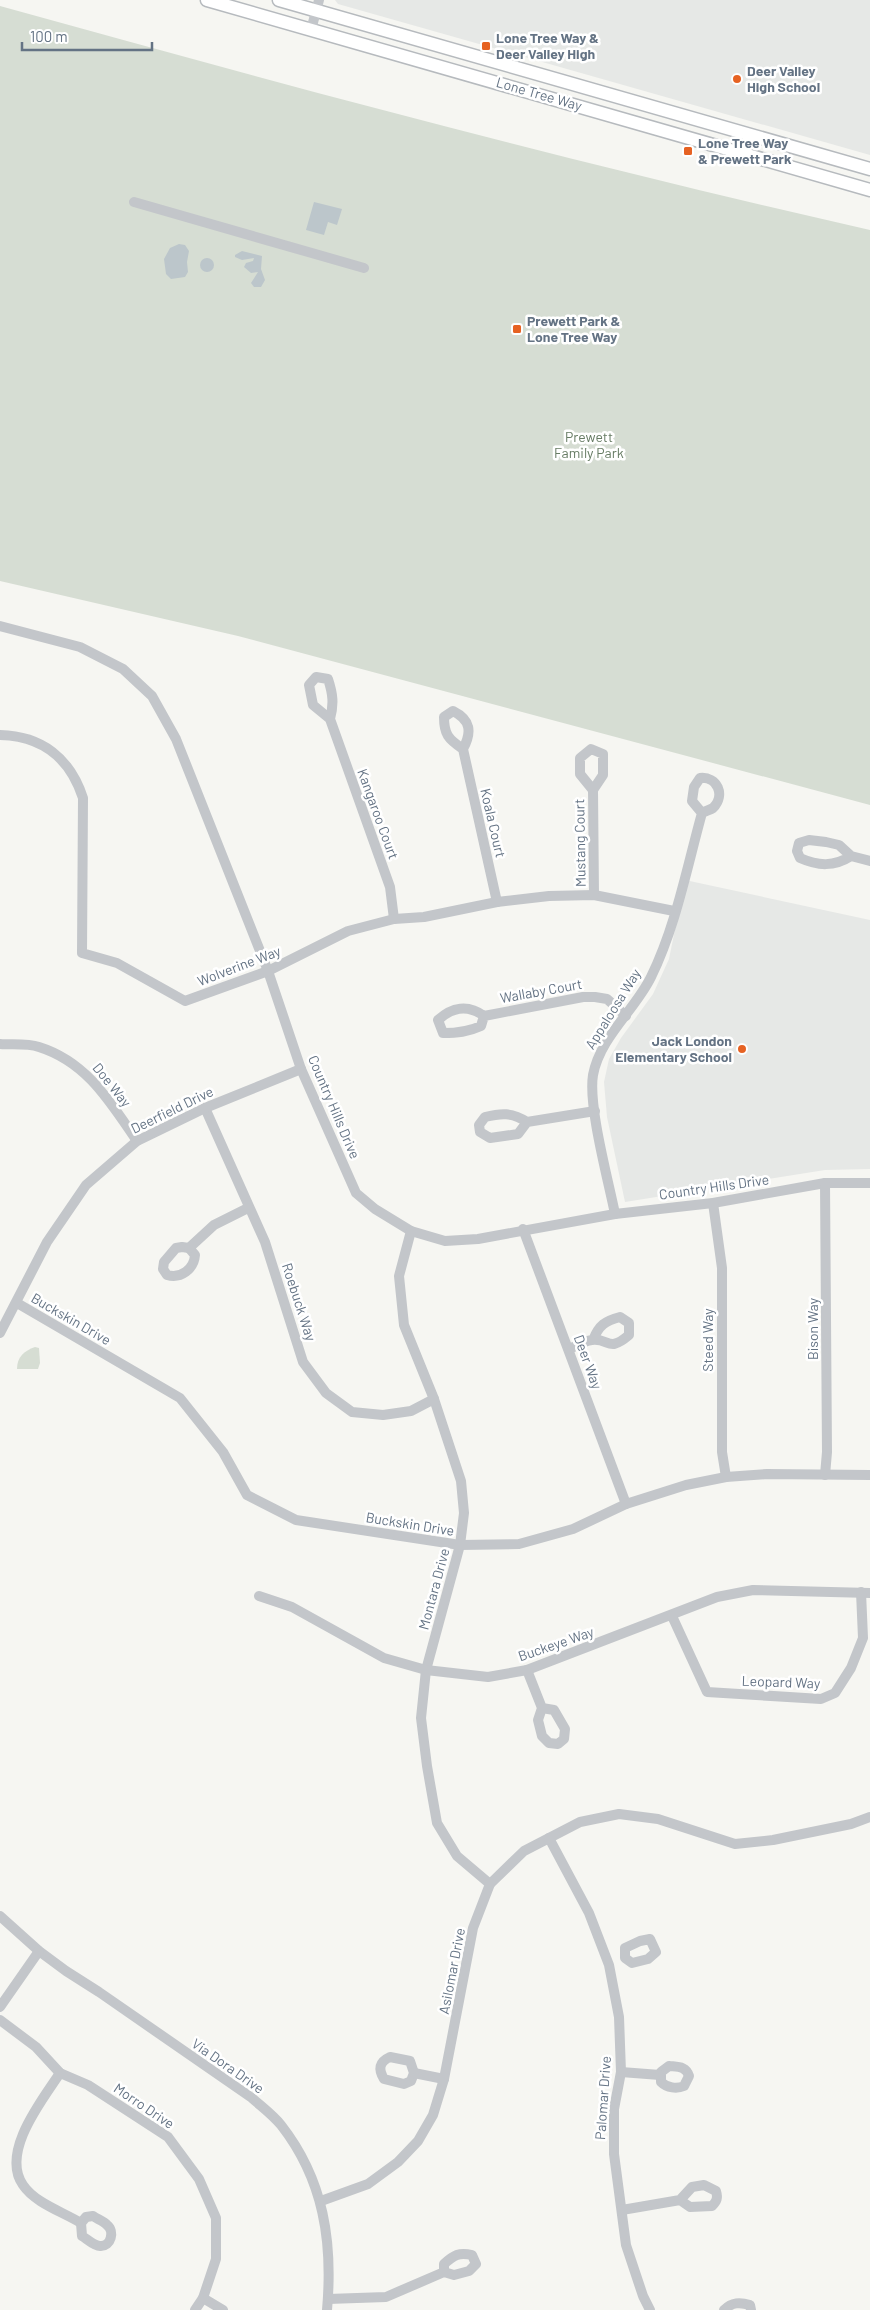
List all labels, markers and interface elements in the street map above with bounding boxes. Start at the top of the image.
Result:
scale bar [22,20,152,52]
text: 100 m [30,27,68,45]
place label: Lone Tree Way & Deer Valley High [496,29,599,62]
marker: Lone Tree Way & Deer Valley High [480,40,492,52]
place label: Deer Valley High School [747,62,820,95]
street label: Lone Tree Way [494,73,584,114]
marker: Deer Valley High School [731,73,743,85]
place label: Lone Tree Way & Prewett Park [698,134,792,167]
marker: Lone Tree Way & Prewett Park [682,145,694,157]
place label: Prewett Park & Lone Tree Way [527,312,620,345]
marker: Prewett Park & Lone Tree Way [511,323,523,335]
park label: Prewett Family Park [554,428,624,461]
street label: Kangaroo Court [354,766,403,861]
street label: Koala Court [477,787,510,859]
street label: Mustang Court [570,799,589,887]
street label: Wolverine Way [195,942,283,989]
street label: Appaloosa Way [581,965,644,1052]
street label: Wallaby Court [498,975,583,1006]
place label: Jack London Elementary School [615,1032,732,1065]
marker: Jack London Elementary School [736,1043,748,1055]
street label: Country Hills Drive [305,1052,364,1161]
street label: Doe Way [90,1059,136,1111]
street label: Deerfield Drive [128,1082,216,1137]
street label: Country Hills Drive [658,1170,770,1203]
street label: Roebuck Way [279,1261,320,1344]
street label: Buckskin Drive [28,1289,114,1348]
street label: Bison Way [804,1297,821,1360]
street label: Steed Way [699,1308,716,1372]
street label: Deer Way [571,1332,606,1392]
street label: Buckskin Drive [365,1508,455,1539]
street label: Montara Drive [414,1546,453,1631]
street label: Buckeye Way [516,1622,596,1664]
street label: Leopard Way [741,1672,821,1691]
street label: Asilomar Drive [435,1926,468,2015]
street label: Via Dora Drive [189,2034,268,2097]
street label: Palomar Drive [591,2055,614,2140]
street label: Morro Drive [111,2079,178,2132]

